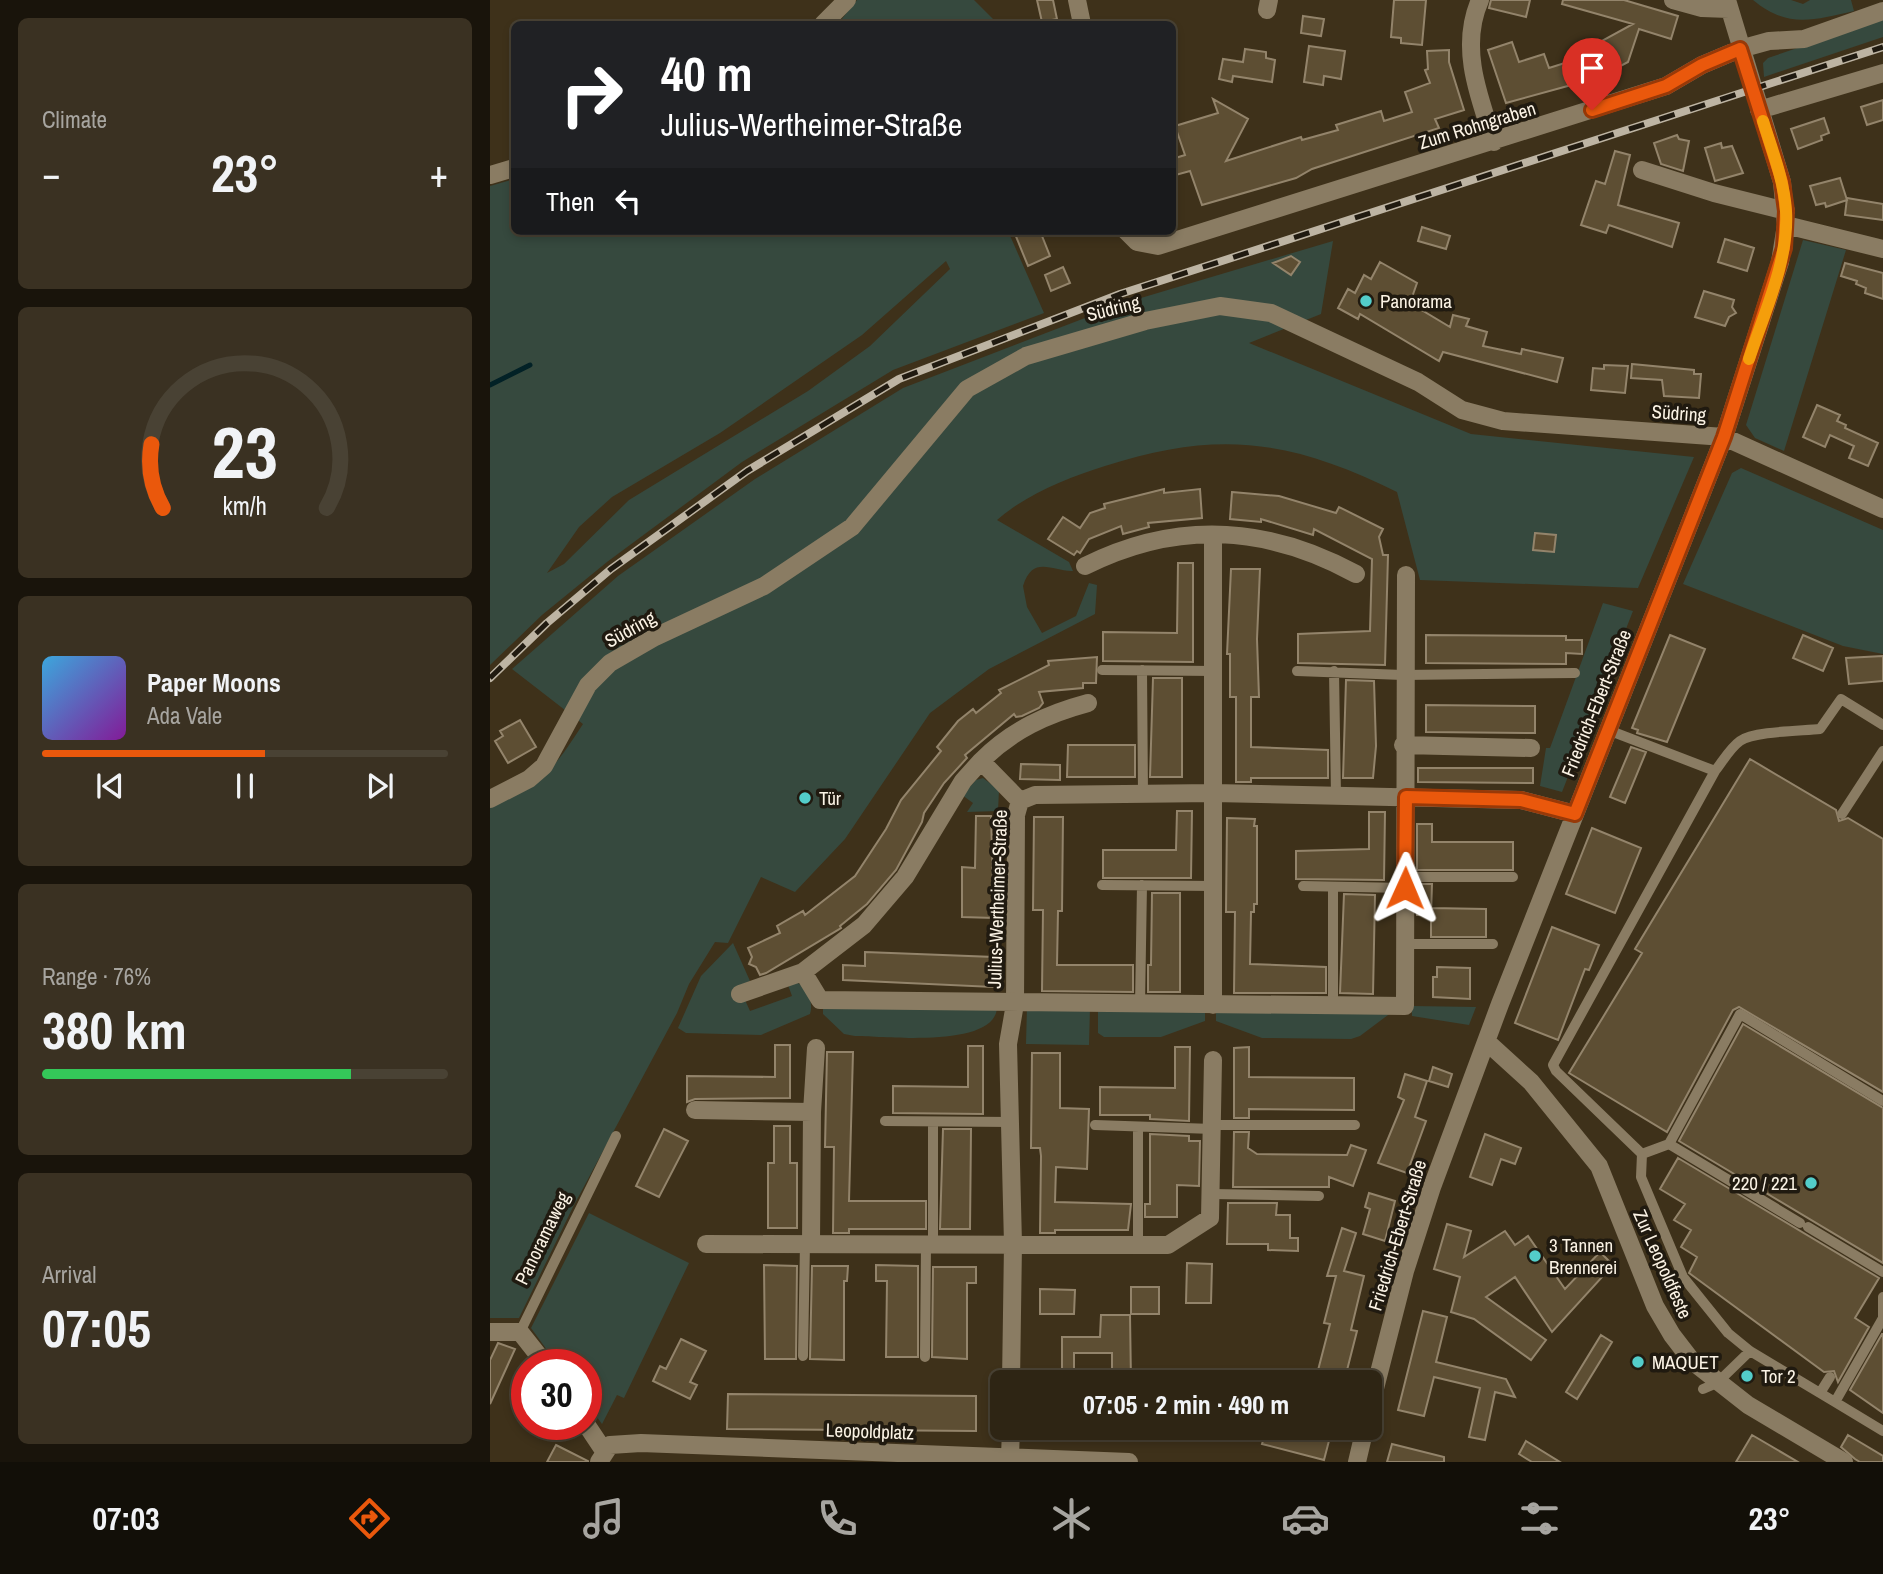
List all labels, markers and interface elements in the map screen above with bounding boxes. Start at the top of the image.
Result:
pin [1562,38,1622,110]
text: 40 m [661,40,753,106]
icon: right [546,49,637,140]
icon: arrive [1573,49,1611,87]
street label: Zum Rohngraben [1415,95,1539,155]
text: Julius-Wertheimer-Straße [661,103,962,146]
text: Climate [42,104,107,135]
text: 23° [211,138,279,208]
text: − [42,148,60,199]
text: + [430,148,448,199]
icon: left [609,182,647,220]
text: Then [546,184,595,219]
place label: Panorama [1380,288,1452,314]
street label: Südring [1083,289,1143,327]
marker: Panorama [1358,293,1374,309]
street label: Südring [1651,398,1707,428]
text: 23 [212,404,278,502]
text: km/h [223,489,267,523]
street label: Südring [600,604,660,654]
street label: Friedrich-Ebert-Straße [1555,625,1637,781]
text: Paper Moons [147,665,281,700]
text: Ada Vale [147,700,222,731]
icon: previous [91,767,129,805]
icon: pause [226,767,264,805]
icon: next [361,767,399,805]
place label: Tür [819,785,842,811]
marker: Tür [797,790,813,806]
street label: Julius-Wertheimer-Straße [981,809,1013,989]
position arrow [1368,851,1442,925]
text: Range · 76% [42,961,151,992]
text: 380 km [42,995,187,1065]
street label: Friedrich-Ebert-Straße [1362,1156,1432,1314]
place label: 220 / 221 [1732,1170,1797,1196]
marker: 220 / 221 [1803,1175,1819,1191]
street label: Panoramaweg [508,1187,576,1289]
street label: Zur Leopoldfeste [1627,1205,1699,1323]
place label: 3 Tannen Brennerei [1549,1232,1617,1280]
marker: 3 Tannen Brennerei [1527,1248,1543,1264]
text: Arrival [42,1259,97,1290]
text: 07:05 [42,1293,151,1363]
speed limit sign: 30 [511,1349,602,1440]
place label: MAQUET [1652,1349,1719,1375]
marker: MAQUET [1630,1354,1646,1370]
place label: Tor 2 [1761,1363,1796,1389]
marker: Tor 2 [1739,1368,1755,1384]
text: 07:05 · 2 min · 490 m [1083,1387,1289,1422]
street label: Leopoldplatz [825,1416,915,1446]
icon: directions [345,1494,394,1543]
icon: music [579,1494,628,1543]
icon: phone [813,1494,862,1543]
icon: climate [1047,1494,1096,1543]
icon: car [1281,1494,1330,1543]
icon: filters [1515,1494,1564,1543]
text: 07:03 [92,1497,160,1540]
text: 23° [1748,1497,1790,1540]

